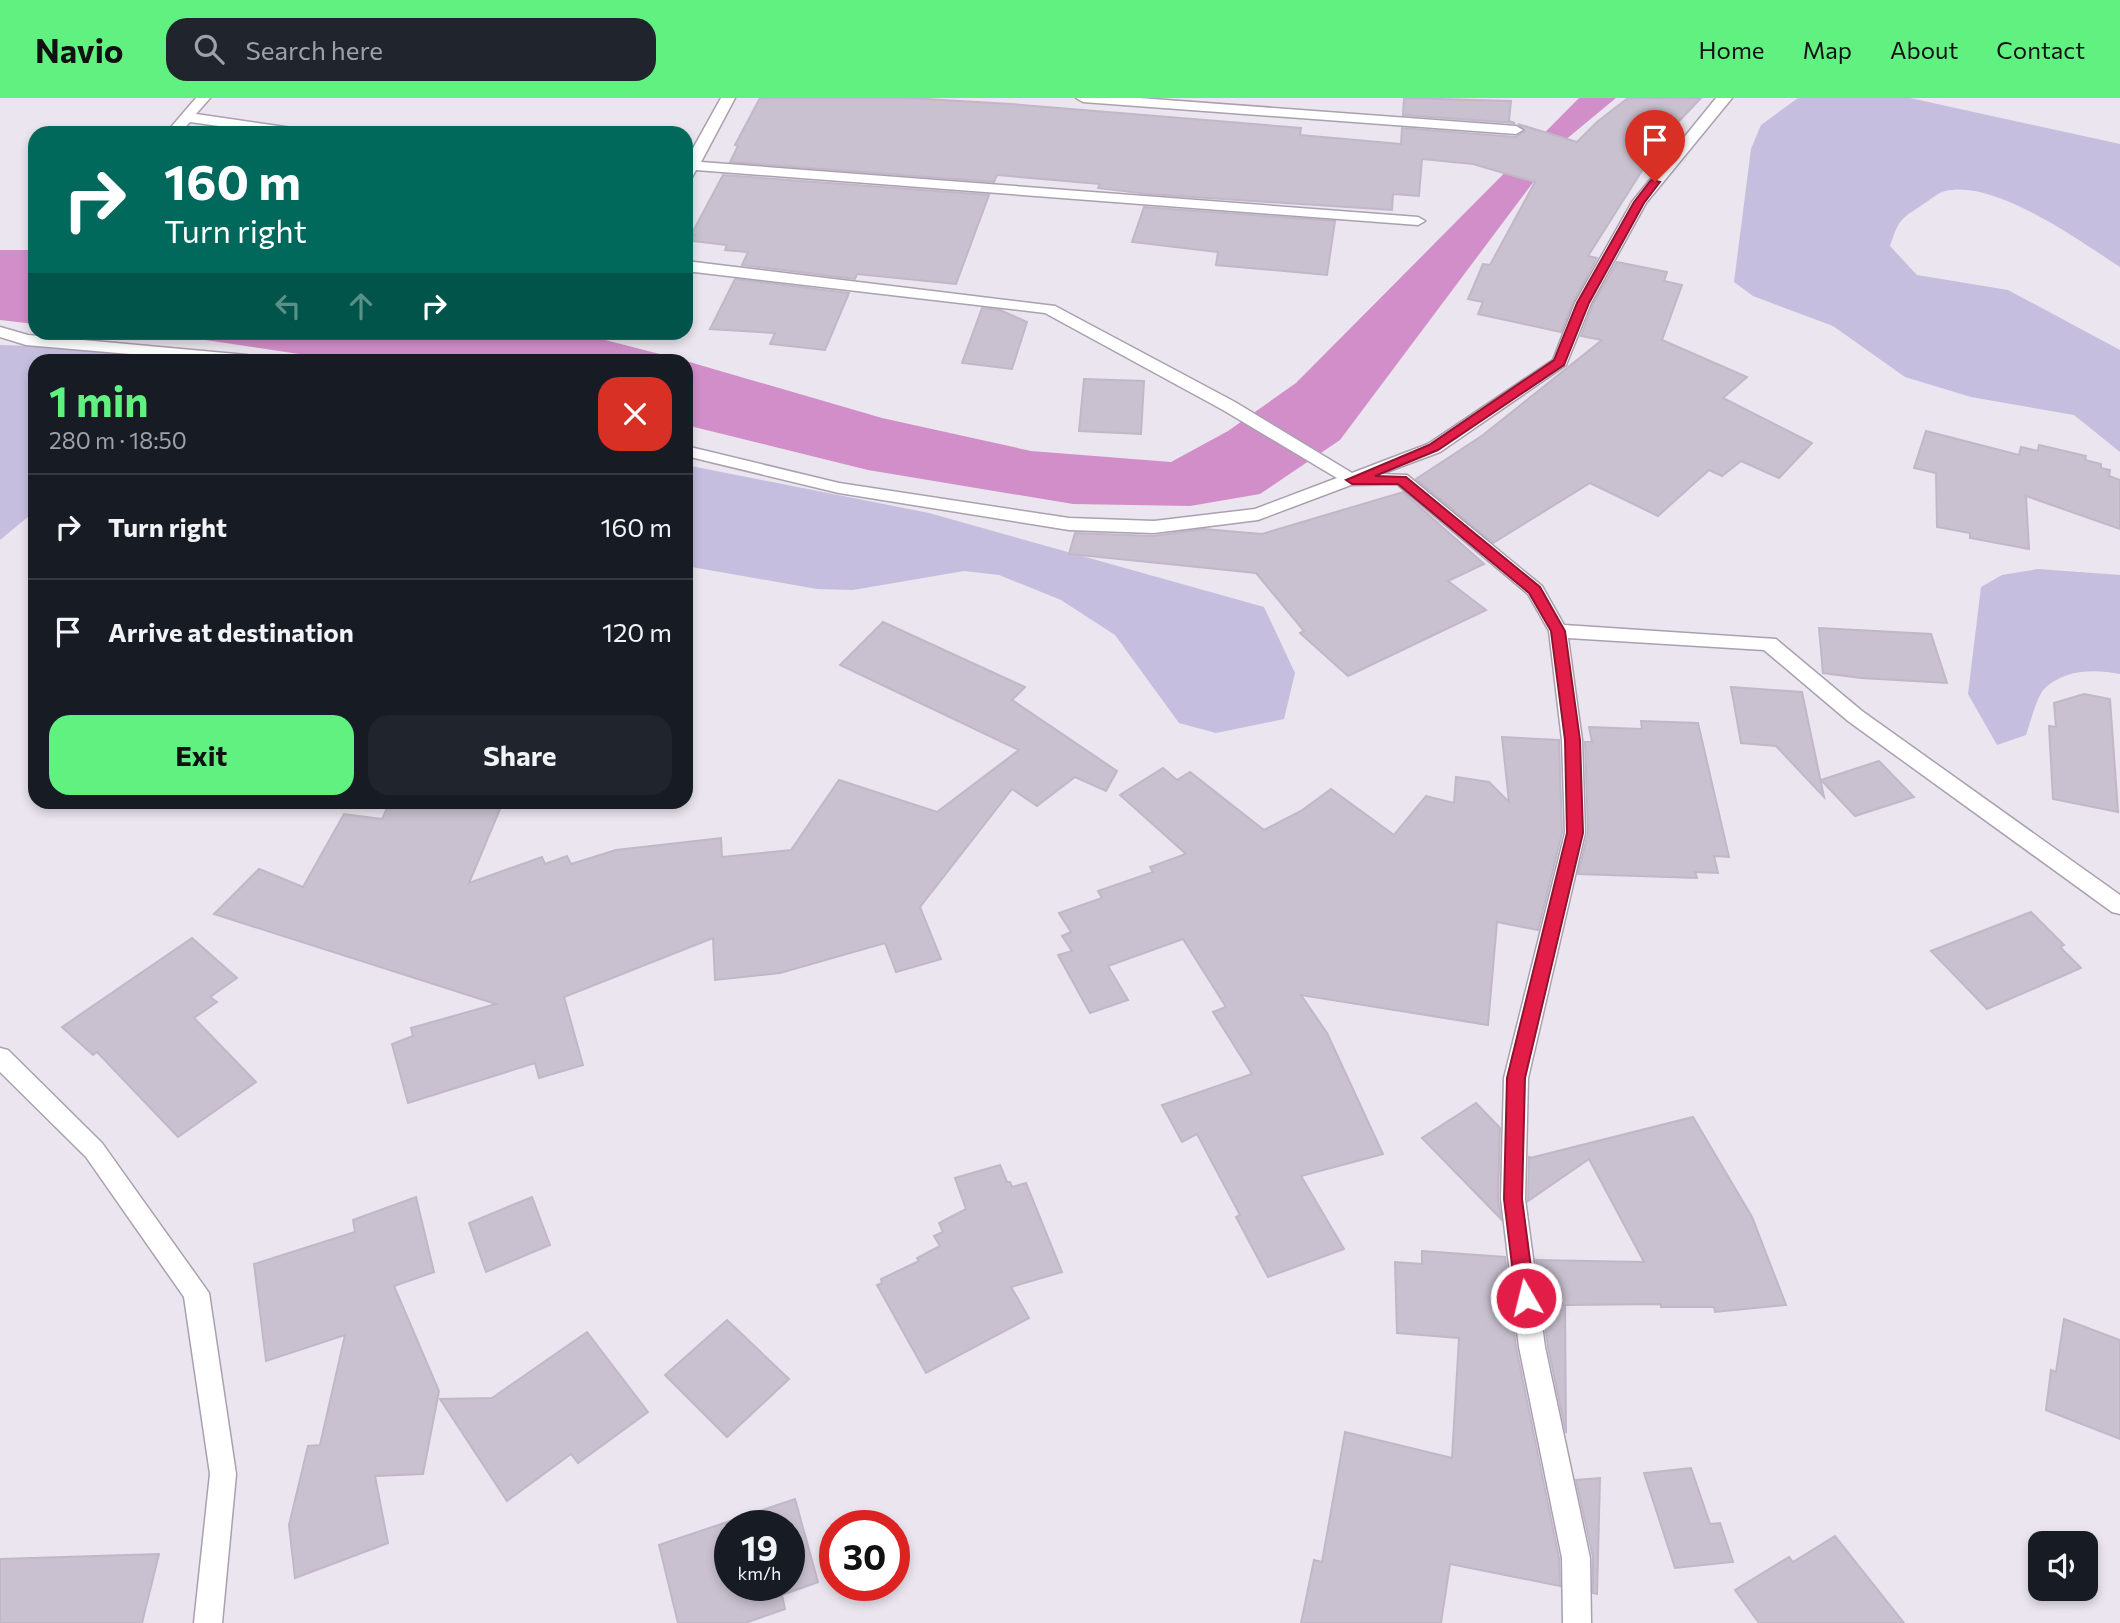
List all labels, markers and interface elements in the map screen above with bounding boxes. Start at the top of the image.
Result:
search box [166,18,656,81]
text: Navio [35,29,124,70]
icon: search [190,30,228,68]
text: Search here [246,34,383,65]
text: Home [1699,35,1765,64]
text: Map [1803,35,1852,64]
text: About [1890,35,1958,64]
text: Contact [1996,35,2085,64]
pin [1625,110,1685,182]
icon: arrive [1636,121,1674,159]
text: 160 m [164,150,301,210]
icon: right [49,154,140,245]
text: Turn right [164,210,307,250]
icon: left [269,287,307,325]
icon: ahead [342,287,380,325]
icon: right [415,287,453,325]
text: 1 min [49,374,149,426]
button: close [598,377,672,451]
text: 280 m · 18:50 [49,426,187,454]
icon: right [49,508,87,546]
text: Turn right [108,511,227,542]
text: 160 m [600,511,672,542]
icon: arrive [49,613,87,651]
text: Arrive at destination [108,616,354,647]
text: 120 m [602,616,672,647]
button: Exit [49,715,354,795]
button: Share [368,715,672,795]
position arrow [1489,1261,1563,1335]
speed limit sign: 30 [819,1510,910,1601]
text: 19 [741,1525,778,1568]
map controls [2028,1531,2098,1601]
button: sound [2028,1531,2098,1601]
text: km/h [738,1562,781,1584]

